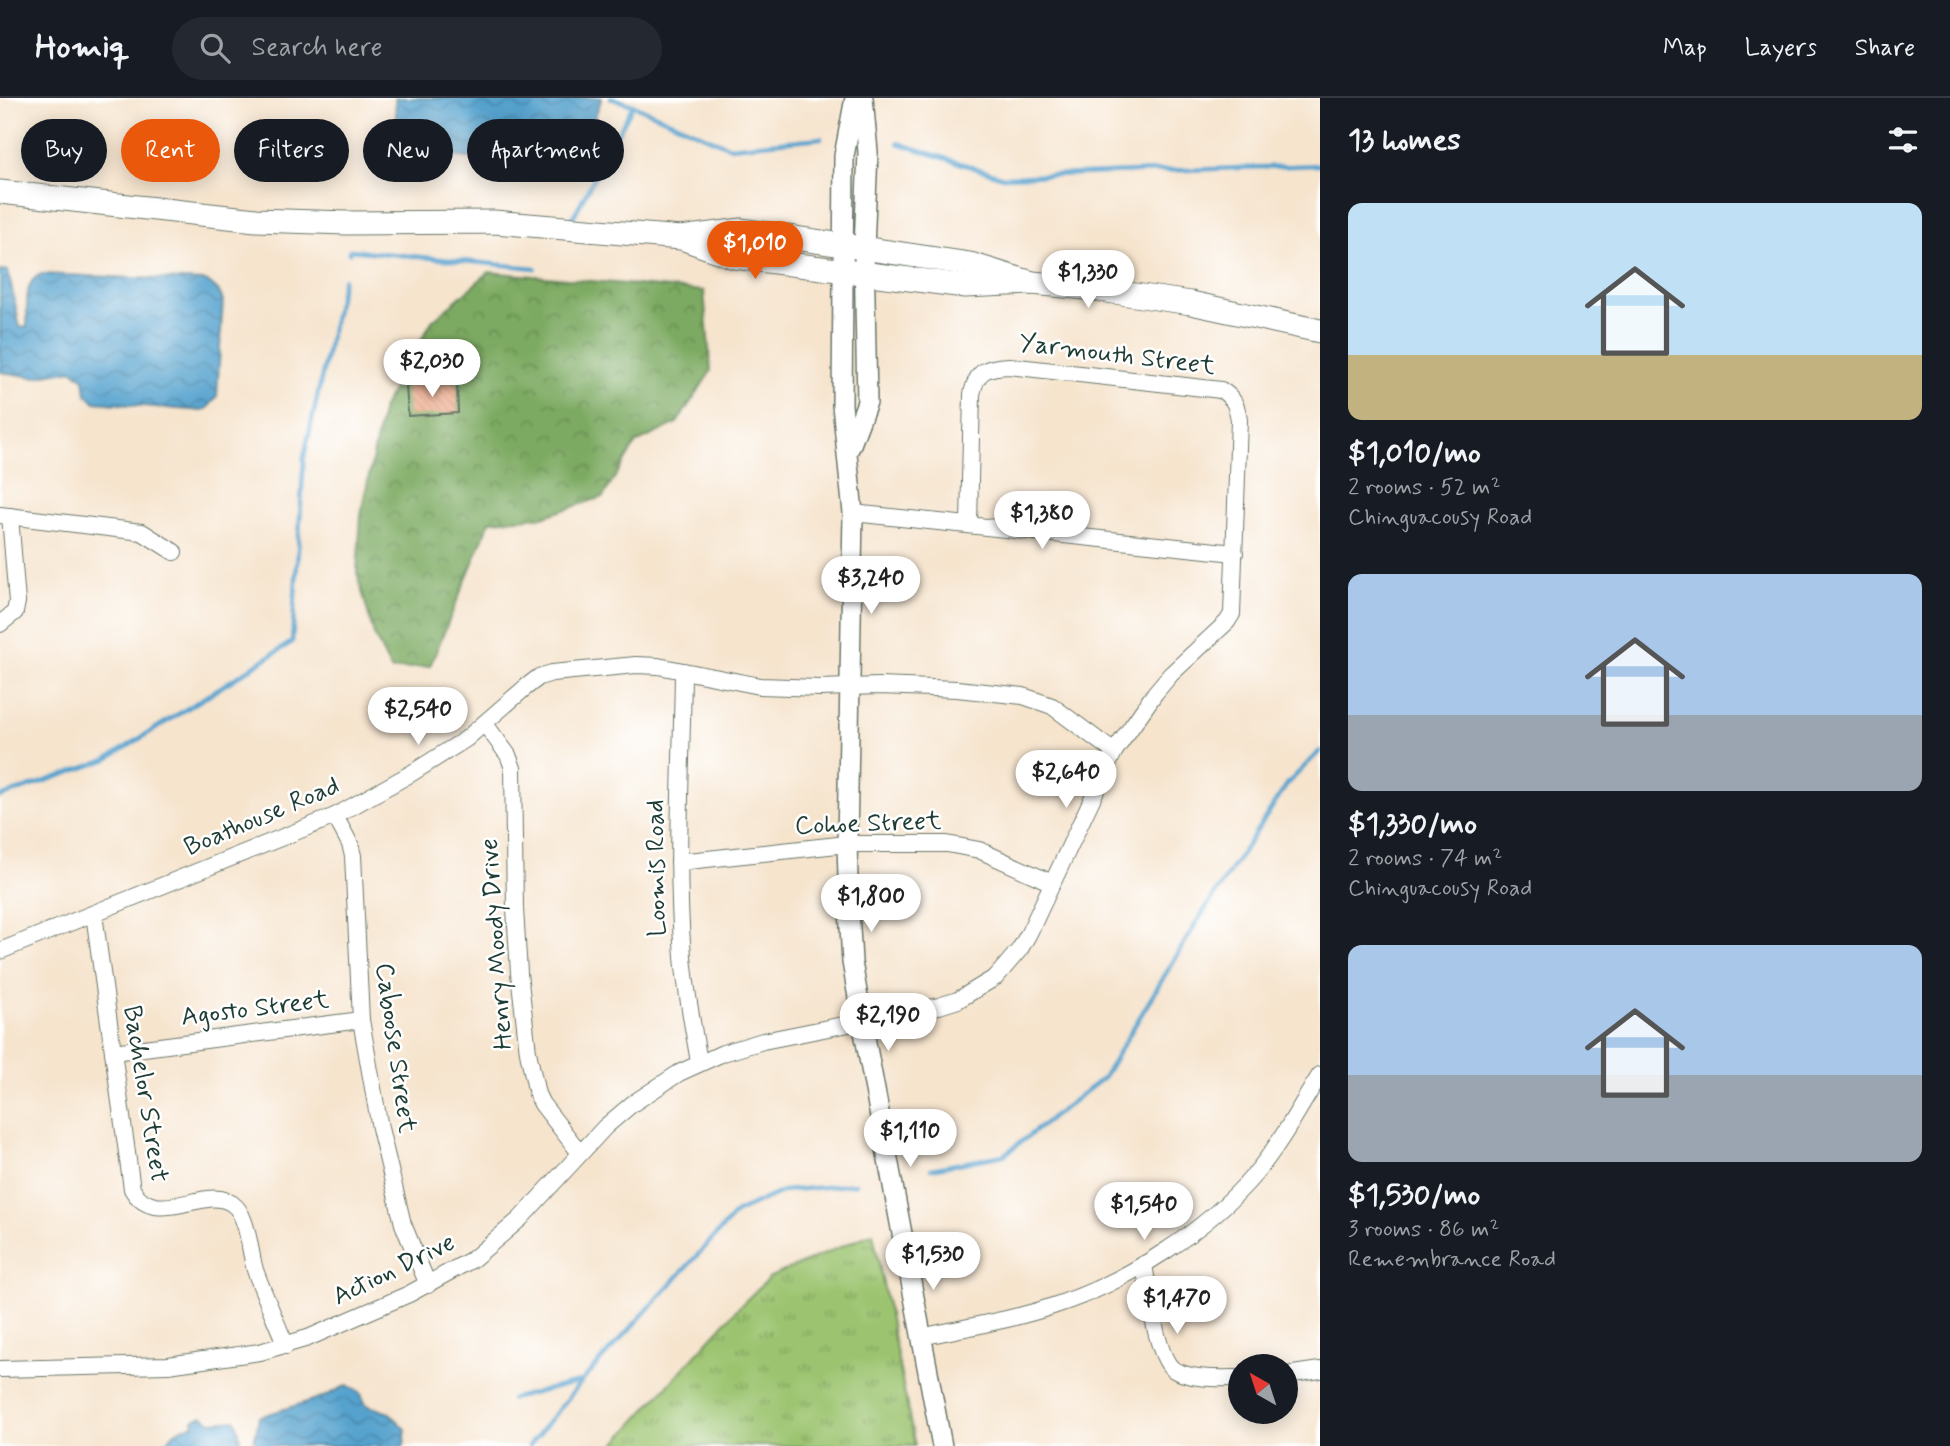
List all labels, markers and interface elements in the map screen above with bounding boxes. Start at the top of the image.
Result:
search box [172,17,662,80]
text: Homiq [35,26,130,70]
icon: search [196,29,234,67]
text: Search here [252,31,382,65]
text: Map [1663,33,1707,64]
text: Layers [1745,33,1817,64]
text: Share [1855,33,1915,64]
chip: Buy [21,119,107,182]
chip: Rent [121,119,220,182]
chip: Filters [234,119,349,182]
chip: New [363,119,453,182]
chip: Apartment [467,119,624,182]
text: 13 homes [1348,121,1461,160]
icon: filters [1884,121,1922,159]
pin: $1,010 [698,222,812,281]
text: $1,010 [723,229,787,259]
icon: home [1572,248,1698,374]
pin: $1,330 [1031,250,1145,310]
text: $1,330 [1058,258,1118,288]
street label: Yarmouth Street [1017,326,1217,384]
pin: $2,030 [375,340,489,399]
text: $2,030 [399,347,465,377]
text: $1,010/mo [1348,434,1481,473]
text: 2 rooms · 52 m² [1348,473,1501,503]
pin: $1,380 [985,491,1099,551]
text: $1,380 [1010,499,1074,529]
text: Chinguacousy Road [1348,503,1532,533]
pin: $3,240 [814,556,928,616]
text: $3,240 [837,564,905,594]
icon: home [1572,619,1698,745]
pin: $2,540 [361,688,475,747]
text: $2,540 [384,695,452,725]
pin: $2,640 [1009,750,1123,810]
text: $2,640 [1032,758,1100,788]
street label: Boathouse Road [179,769,345,865]
street label: Loomis Road [639,799,675,937]
street label: Cohoe Street [794,804,942,844]
text: $1,330/mo [1348,805,1477,844]
street label: Henry Moody Drive [473,837,521,1051]
text: 2 rooms · 74 m² [1348,844,1503,874]
pin: $1,800 [814,874,928,934]
text: Chinguacousy Road [1348,874,1532,904]
text: $1,800 [837,882,905,912]
street label: Caboose Street [366,961,424,1135]
street label: Agosto Street [179,983,331,1035]
icon: home [1572,990,1698,1116]
pin: $2,190 [831,993,945,1053]
text: $2,190 [856,1001,920,1031]
street label: Bachelor Street [114,1003,176,1185]
pin: $1,110 [853,1110,967,1169]
text: $1,110 [880,1117,940,1147]
text: $1,530/mo [1348,1176,1480,1215]
pin: $1,540 [1087,1182,1201,1242]
text: $1,540 [1110,1190,1178,1220]
text: 3 rooms · 86 m² [1348,1215,1499,1245]
street label: Action Drive [327,1226,461,1314]
pin: $1,530 [876,1232,990,1292]
text: $1,530 [901,1240,965,1270]
text: Remembrance Road [1348,1245,1556,1275]
pin: $1,470 [1120,1276,1234,1336]
text: $1,470 [1143,1284,1211,1314]
north arrow [1228,1354,1298,1424]
map controls [1228,1354,1298,1424]

